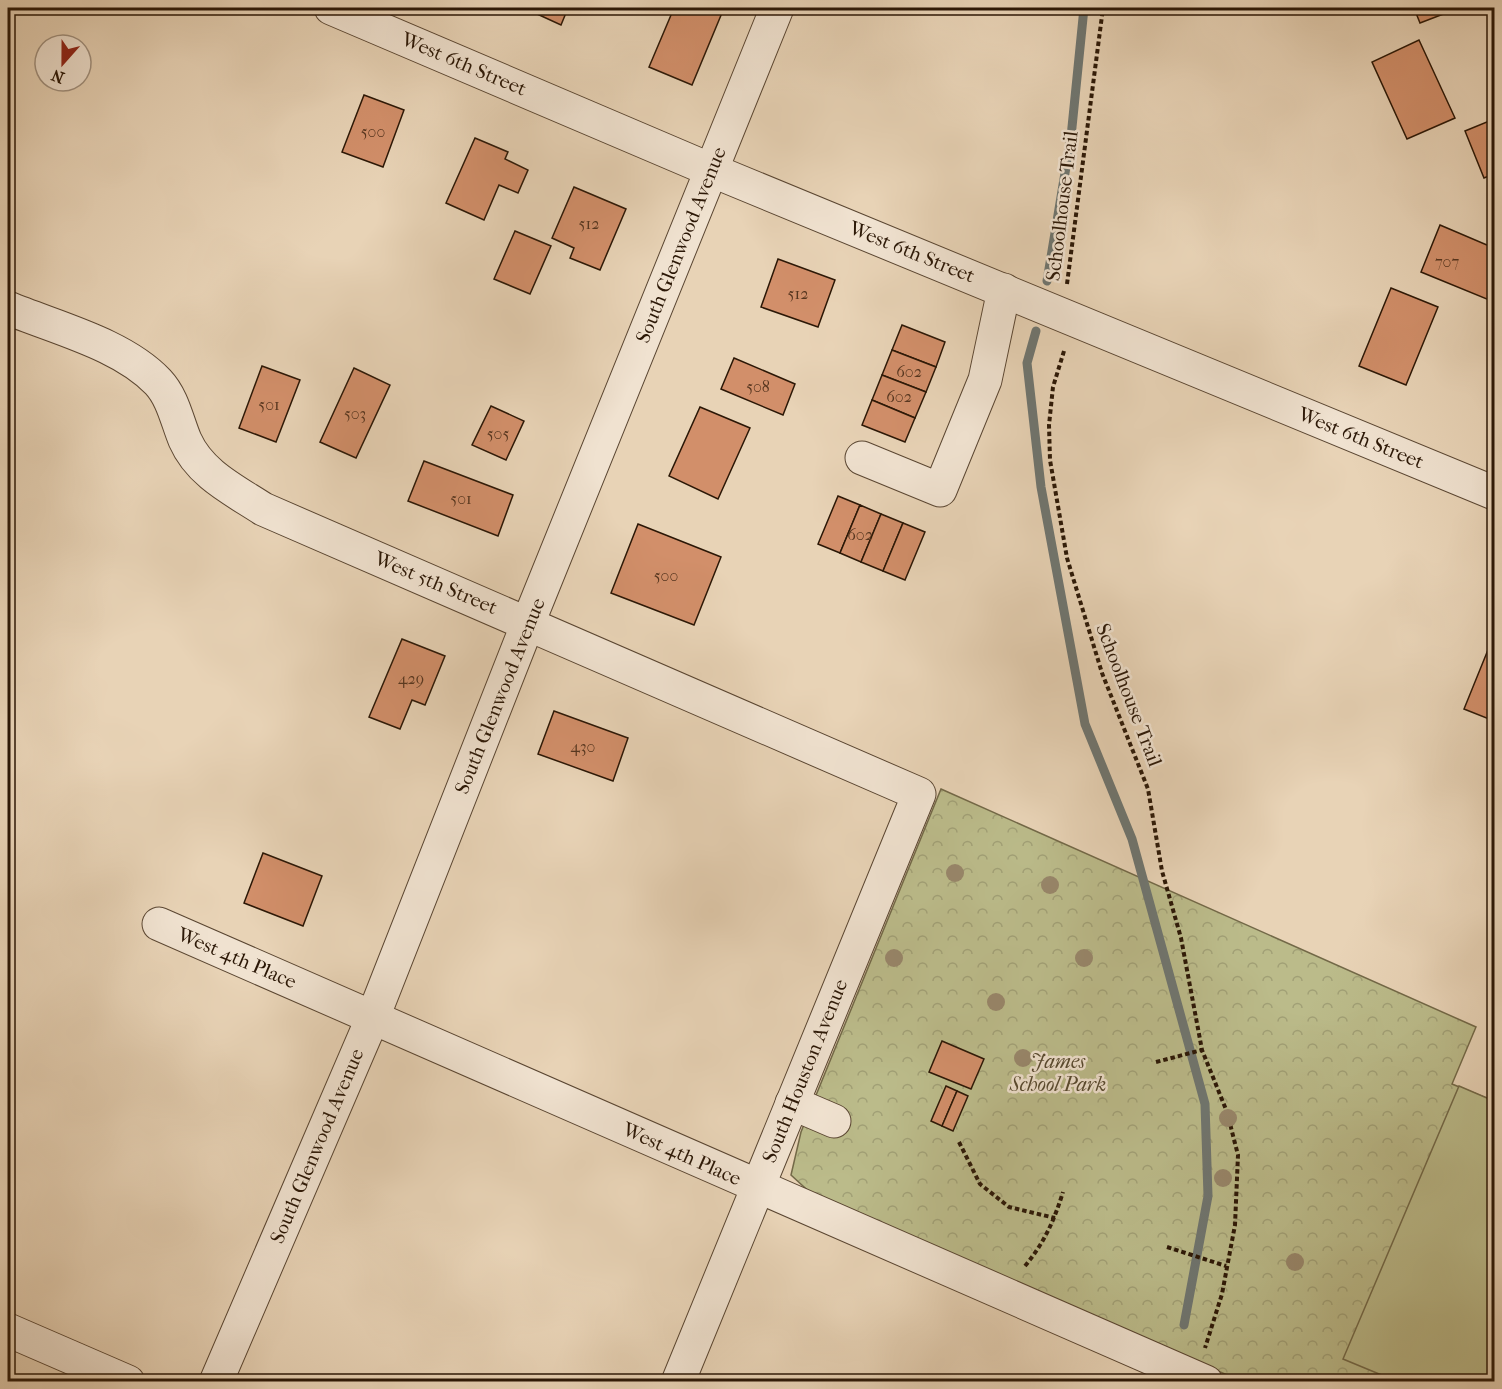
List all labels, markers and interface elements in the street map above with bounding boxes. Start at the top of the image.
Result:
street label: West 6th Street [397,27,530,101]
north arrow [33,33,93,93]
text: N [48,65,67,88]
house number: 500 [361,122,385,141]
street label: Schoolhouse Trail [1041,129,1083,282]
street label: South Glenwood Avenue [631,144,731,346]
house number: 512 [579,214,599,233]
street label: West 6th Street [845,216,978,288]
house number: 707 [1435,252,1459,271]
house number: 512 [788,284,808,303]
house number: 602 [896,362,922,381]
house number: 508 [746,377,770,396]
house number: 602 [886,387,912,406]
house number: 501 [258,395,280,414]
street label: West 6th Street [1294,402,1427,474]
house number: 503 [344,404,366,423]
house number: 505 [487,424,509,443]
house number: 501 [450,489,472,508]
house number: 602 [847,525,873,544]
street label: West 5th Street [370,546,501,619]
house number: 500 [654,566,678,585]
street label: South Glenwood Avenue [450,595,550,797]
street label: Schoolhouse Trail [1091,620,1167,770]
house number: 429 [398,669,424,688]
house number: 430 [571,737,595,756]
street label: West 4th Place [173,922,300,993]
street label: South Houston Avenue [758,976,852,1166]
street label: South Glenwood Avenue [266,1045,369,1247]
park label: James School Park [1009,1050,1106,1096]
street label: West 4th Place [618,1117,745,1190]

